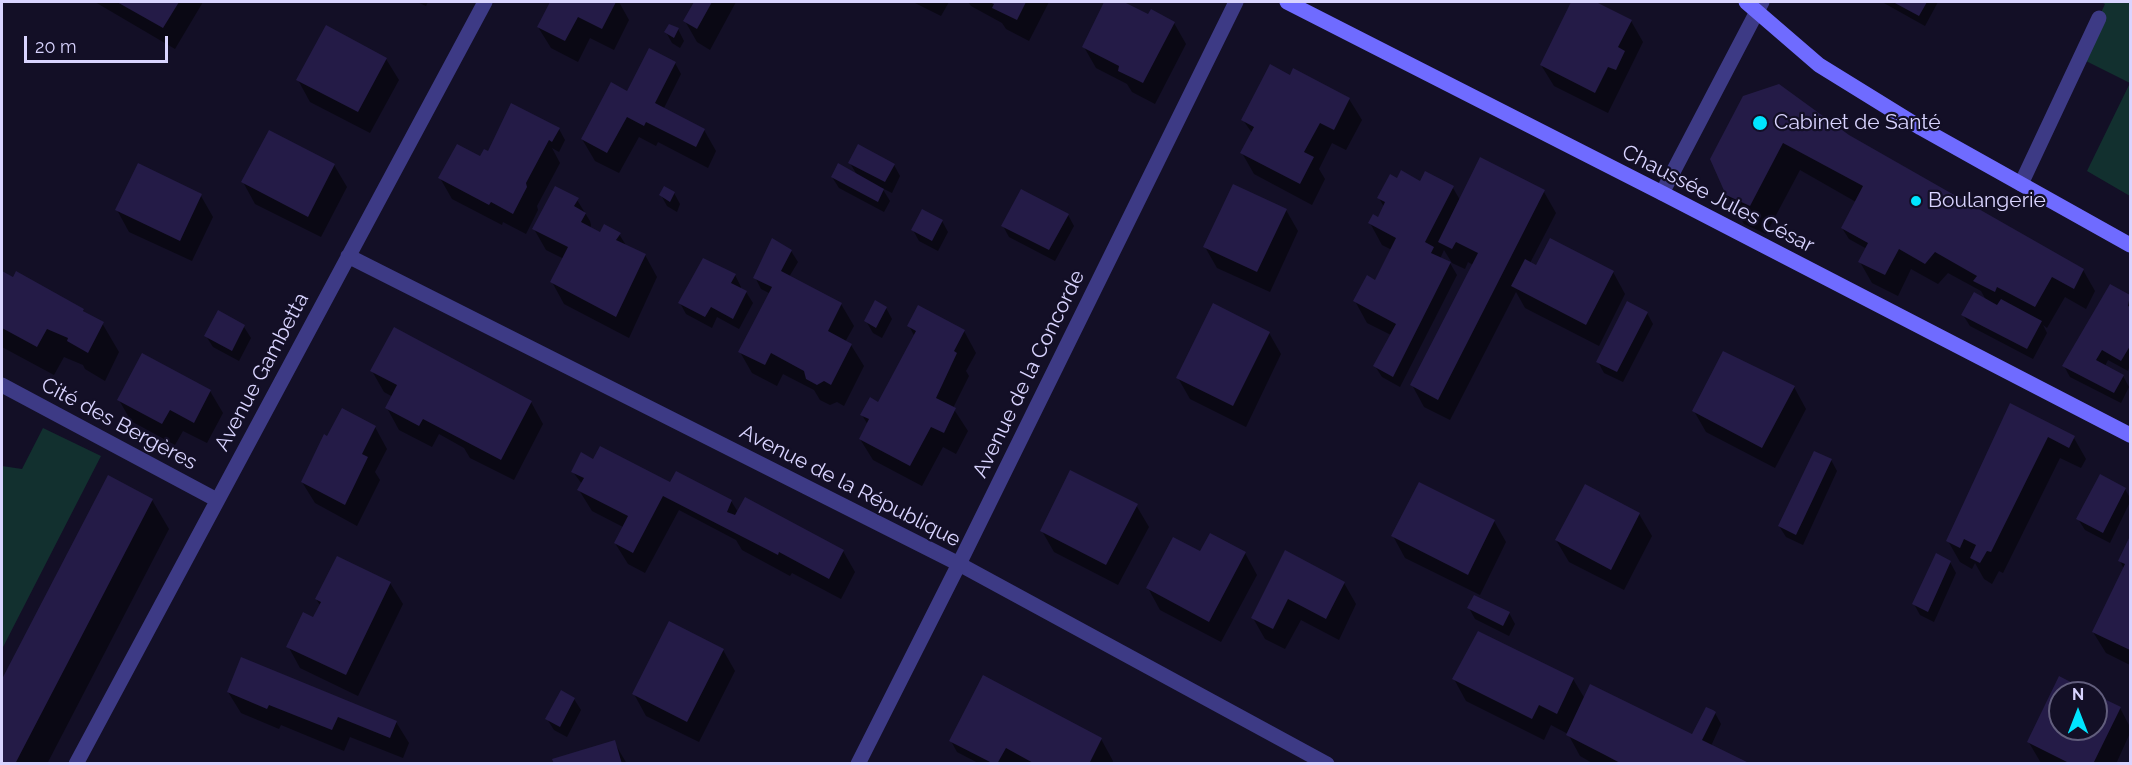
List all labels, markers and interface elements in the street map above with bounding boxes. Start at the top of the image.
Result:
scale bar [27,24,171,62]
text: 20 m [35,36,77,57]
place label: Cabinet de Santé [1774,110,1940,136]
marker: Cabinet de Santé [1751,114,1769,132]
street label: Chaussée Jules César [1618,140,1818,258]
place label: Boulangerie [1928,188,2046,214]
marker: Boulangerie [1909,194,1923,208]
street label: Avenue de la Concorde [968,266,1090,482]
street label: Avenue Gambetta [210,289,314,455]
street label: Cité des Bergères [37,372,201,476]
street label: Avenue de la République [735,419,965,553]
north arrow [2048,681,2108,741]
text: N [2072,685,2084,704]

